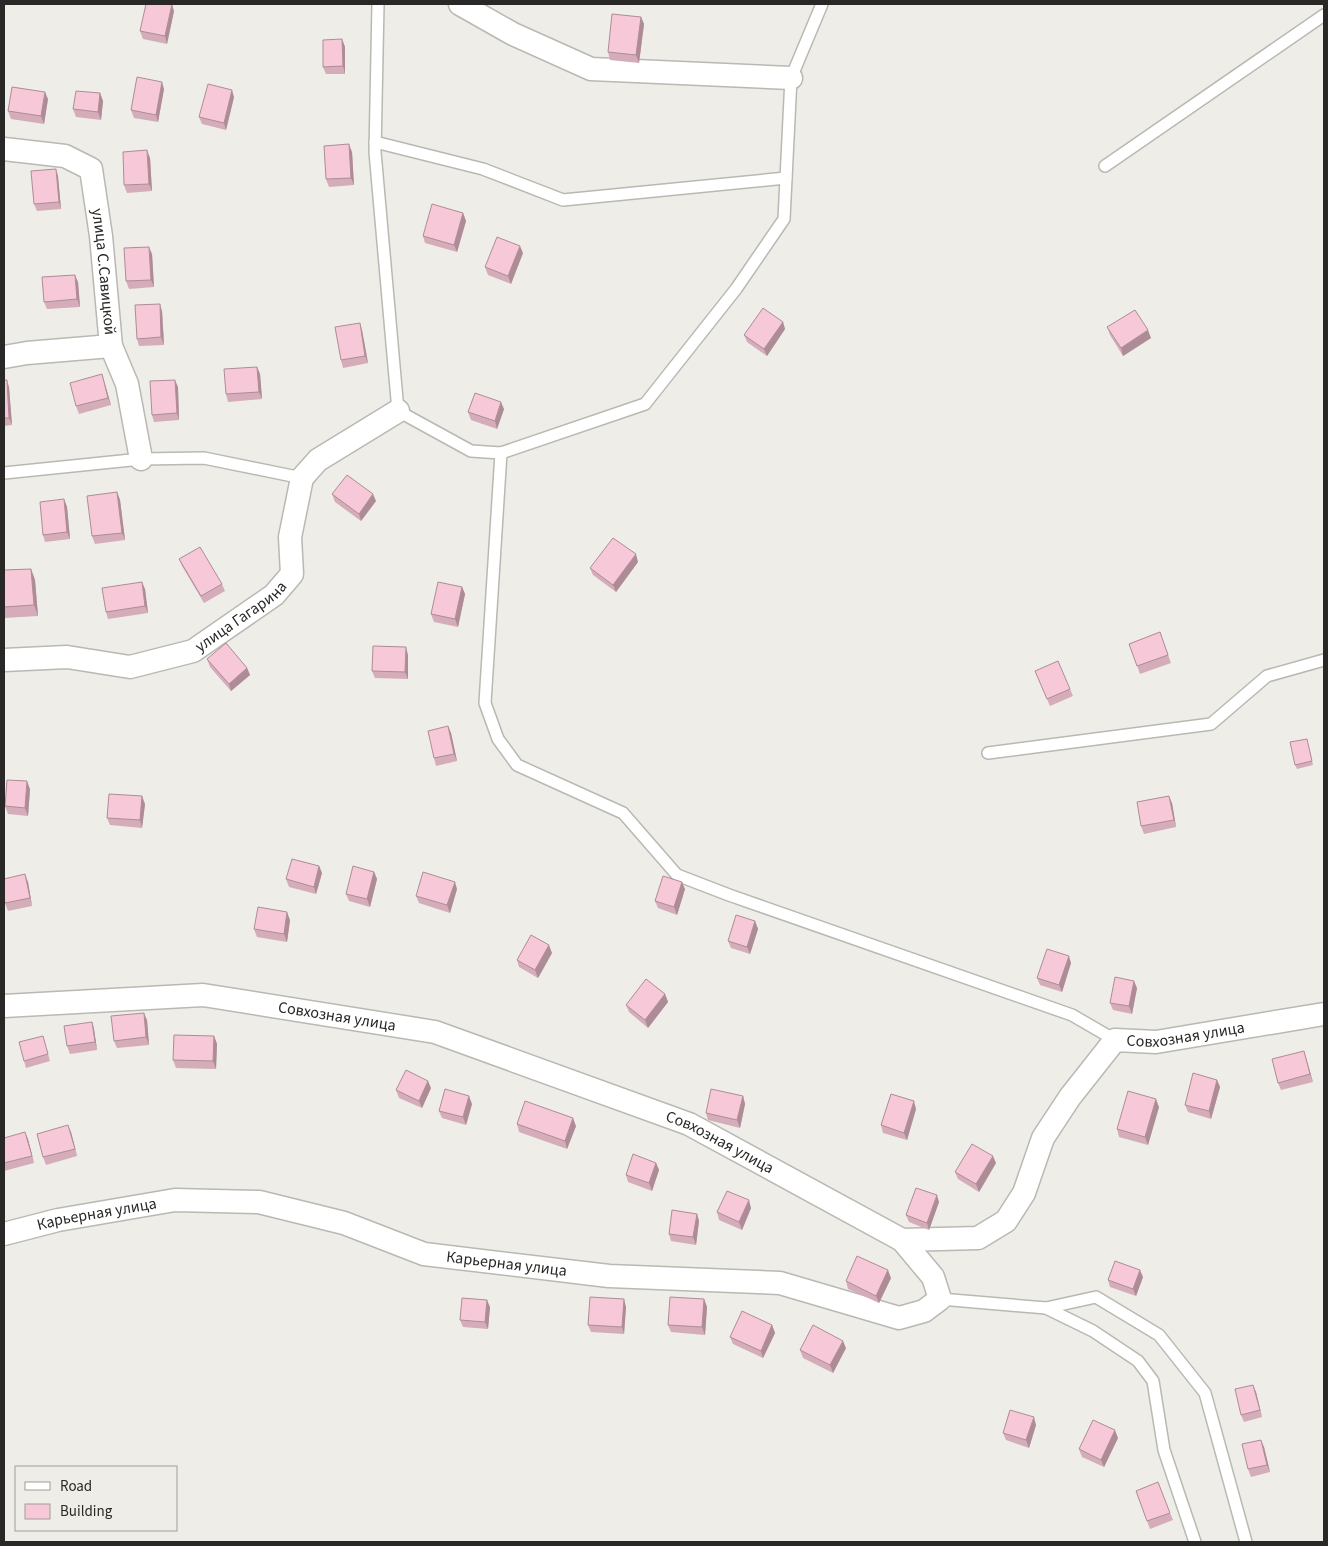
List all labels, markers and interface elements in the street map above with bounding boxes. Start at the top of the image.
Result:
street label: улица С.Савицкой [86,207,121,336]
street label: улица Гагарина [191,576,292,657]
street label: Совхозная улица [276,996,398,1037]
street label: Совхозная улица [1126,1016,1246,1053]
street label: Совхозная улица [663,1106,778,1179]
street label: Карьерная улица [34,1192,158,1236]
street label: Карьерная улица [445,1246,568,1282]
legend [15,1466,178,1531]
text: Road [60,1476,92,1497]
text: Building [60,1501,113,1522]

